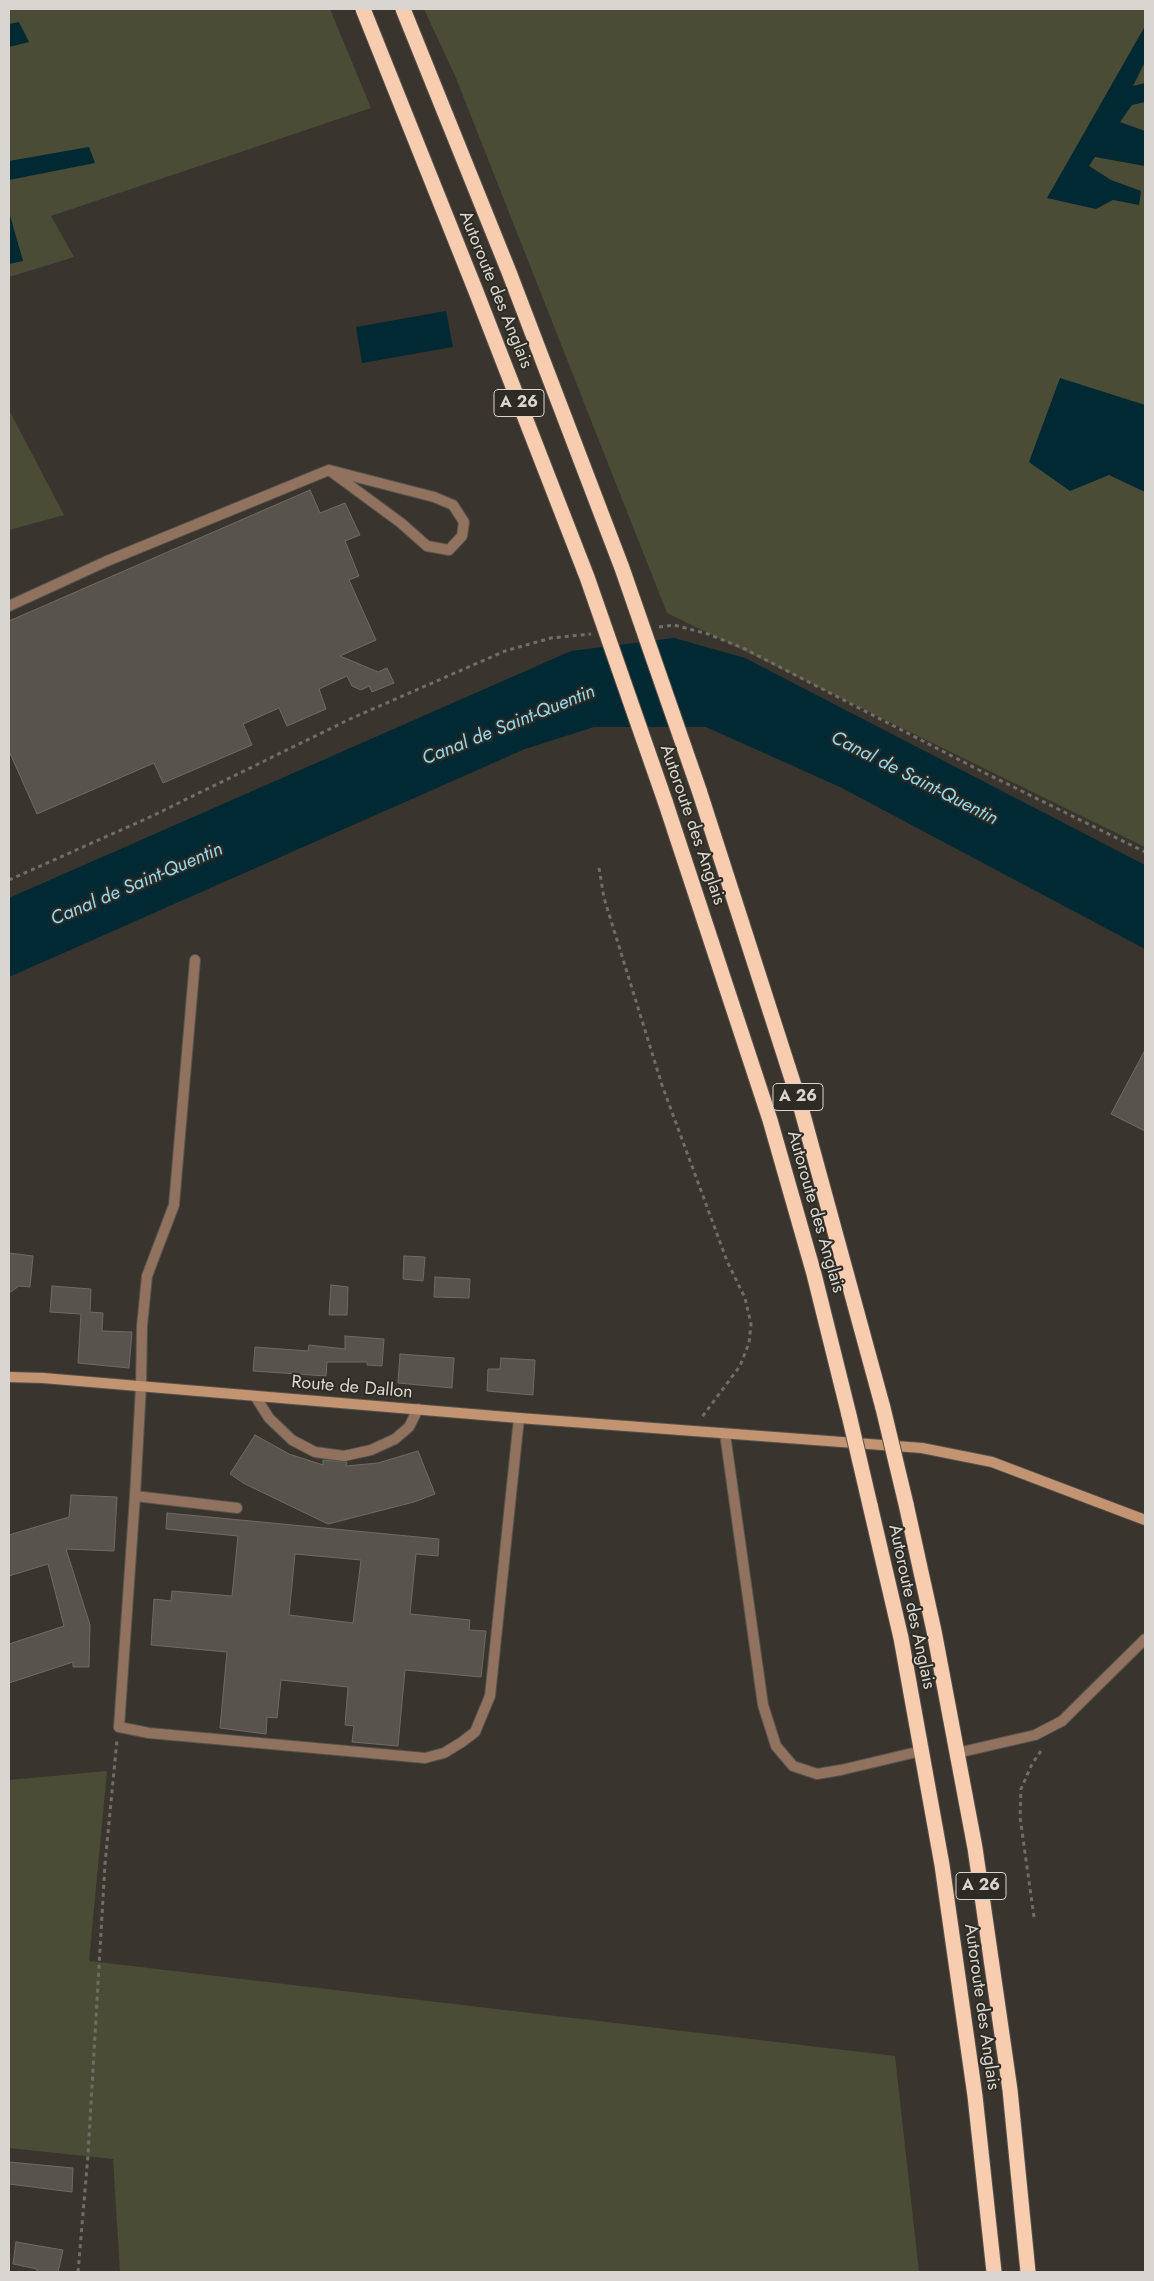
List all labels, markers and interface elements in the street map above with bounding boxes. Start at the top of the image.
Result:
street label: Autoroute des Anglais [454,208,536,372]
road number: A 26 [494,389,544,416]
water label: Canal de Saint-Quentin [419,681,599,771]
water label: Canal de Saint-Quentin [827,727,1001,831]
street label: Autoroute des Anglais [654,742,730,908]
water label: Canal de Saint-Quentin [48,838,226,932]
road number: A 26 [773,1084,823,1110]
street label: Autoroute des Anglais [781,1128,849,1296]
street label: Route de Dallon [290,1372,414,1404]
street label: Autoroute des Anglais [883,1523,939,1691]
road number: A 26 [956,1872,1006,1900]
street label: Autoroute des Anglais [959,1922,1003,2092]

